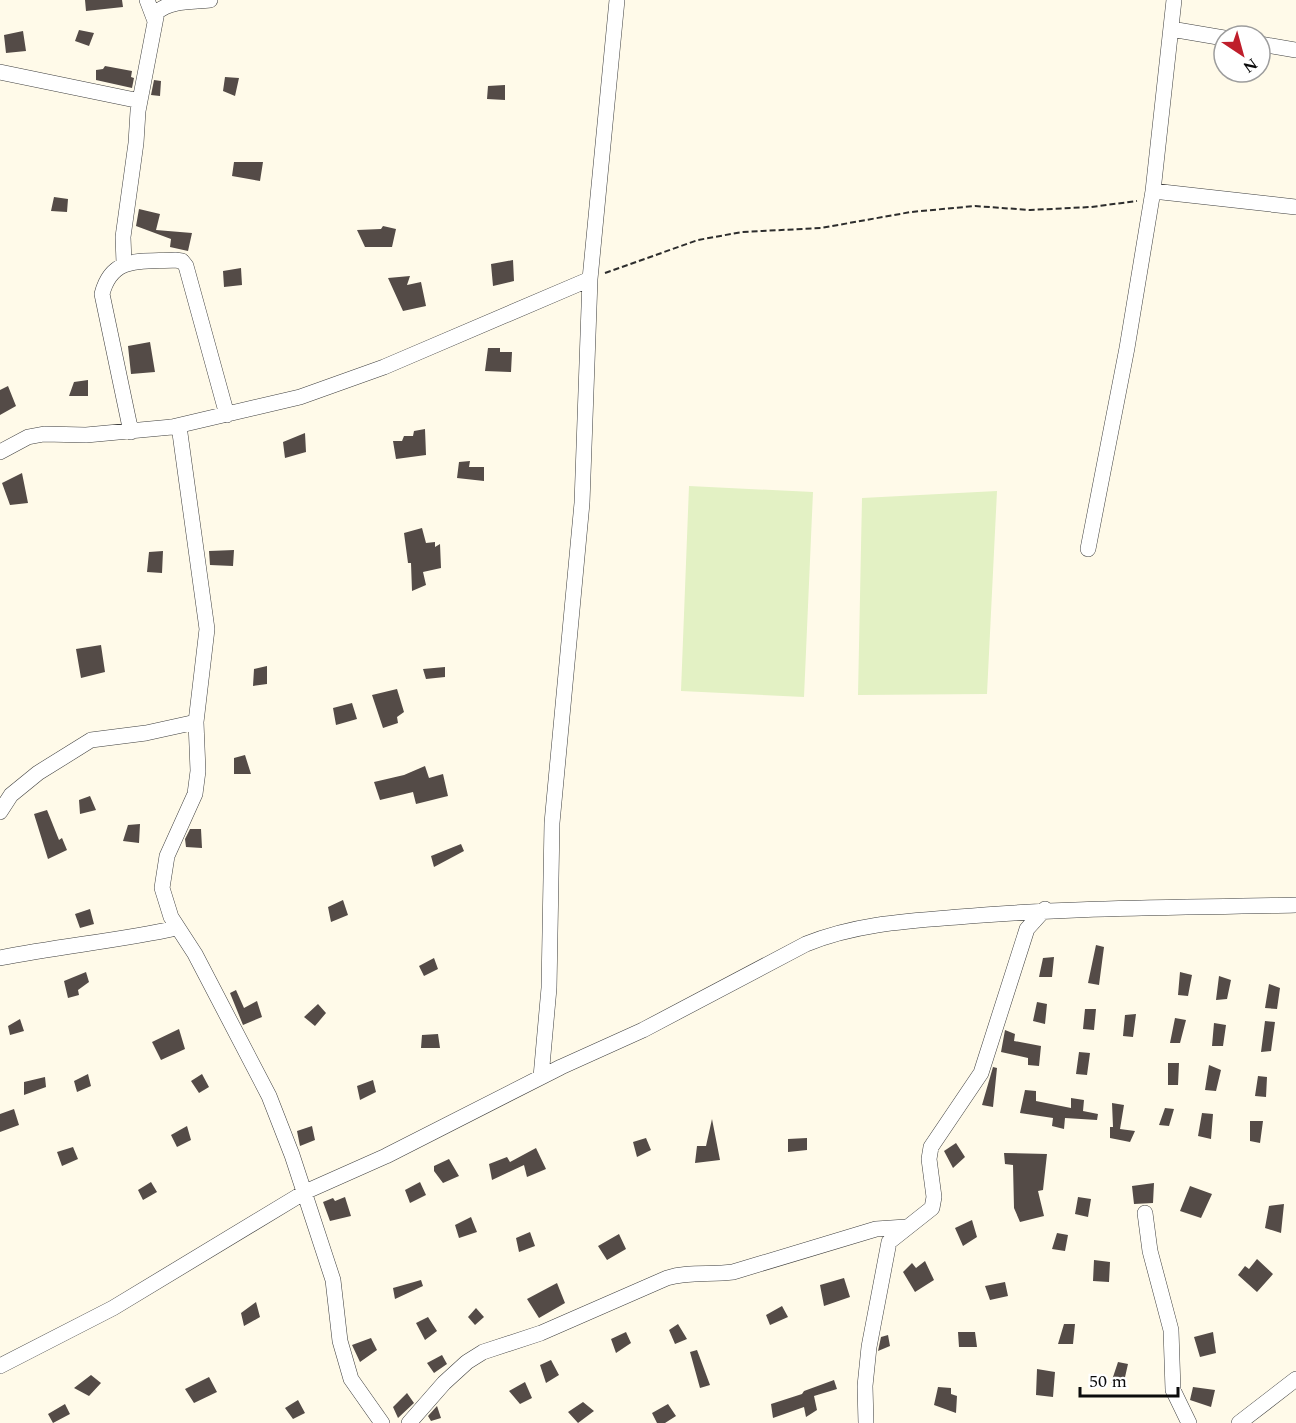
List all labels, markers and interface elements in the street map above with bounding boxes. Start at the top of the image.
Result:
north arrow [1212,24,1272,84]
text: N [1238,52,1263,79]
scale bar [1080,1360,1178,1398]
text: 50 m [1089,1368,1127,1395]

